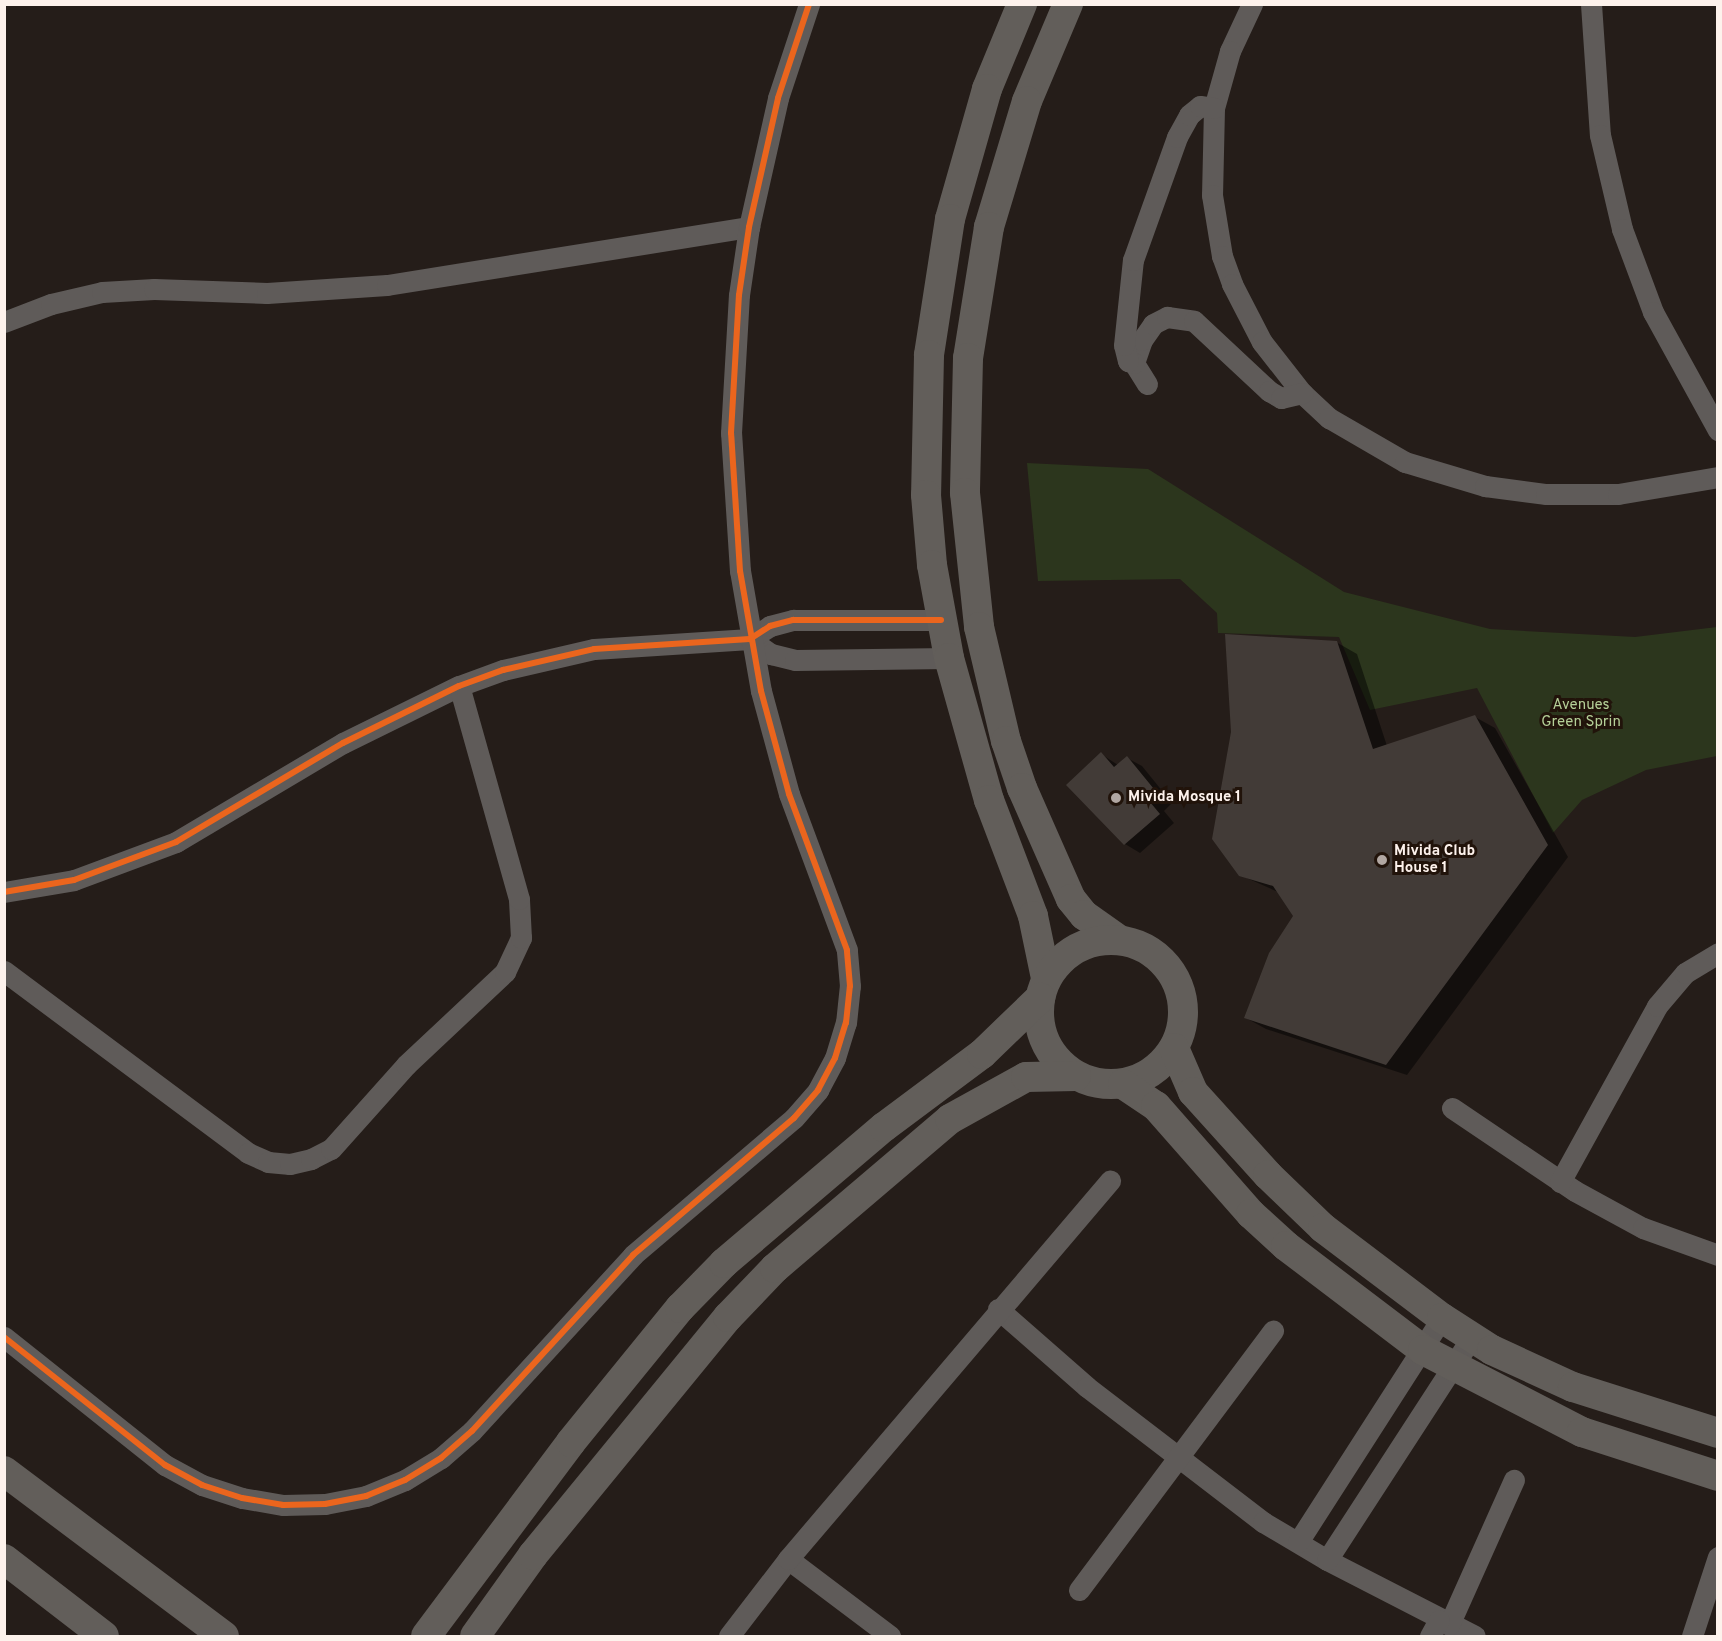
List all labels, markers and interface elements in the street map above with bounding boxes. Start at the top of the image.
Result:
park label: Avenues Green Sprin [1541,696,1621,731]
place label: Mivida Mosque 1 [1128,789,1241,807]
marker: Mivida Mosque 1 [1109,791,1123,805]
place label: Mivida Club House 1 [1394,842,1475,877]
marker: Mivida Club House 1 [1375,853,1389,867]

